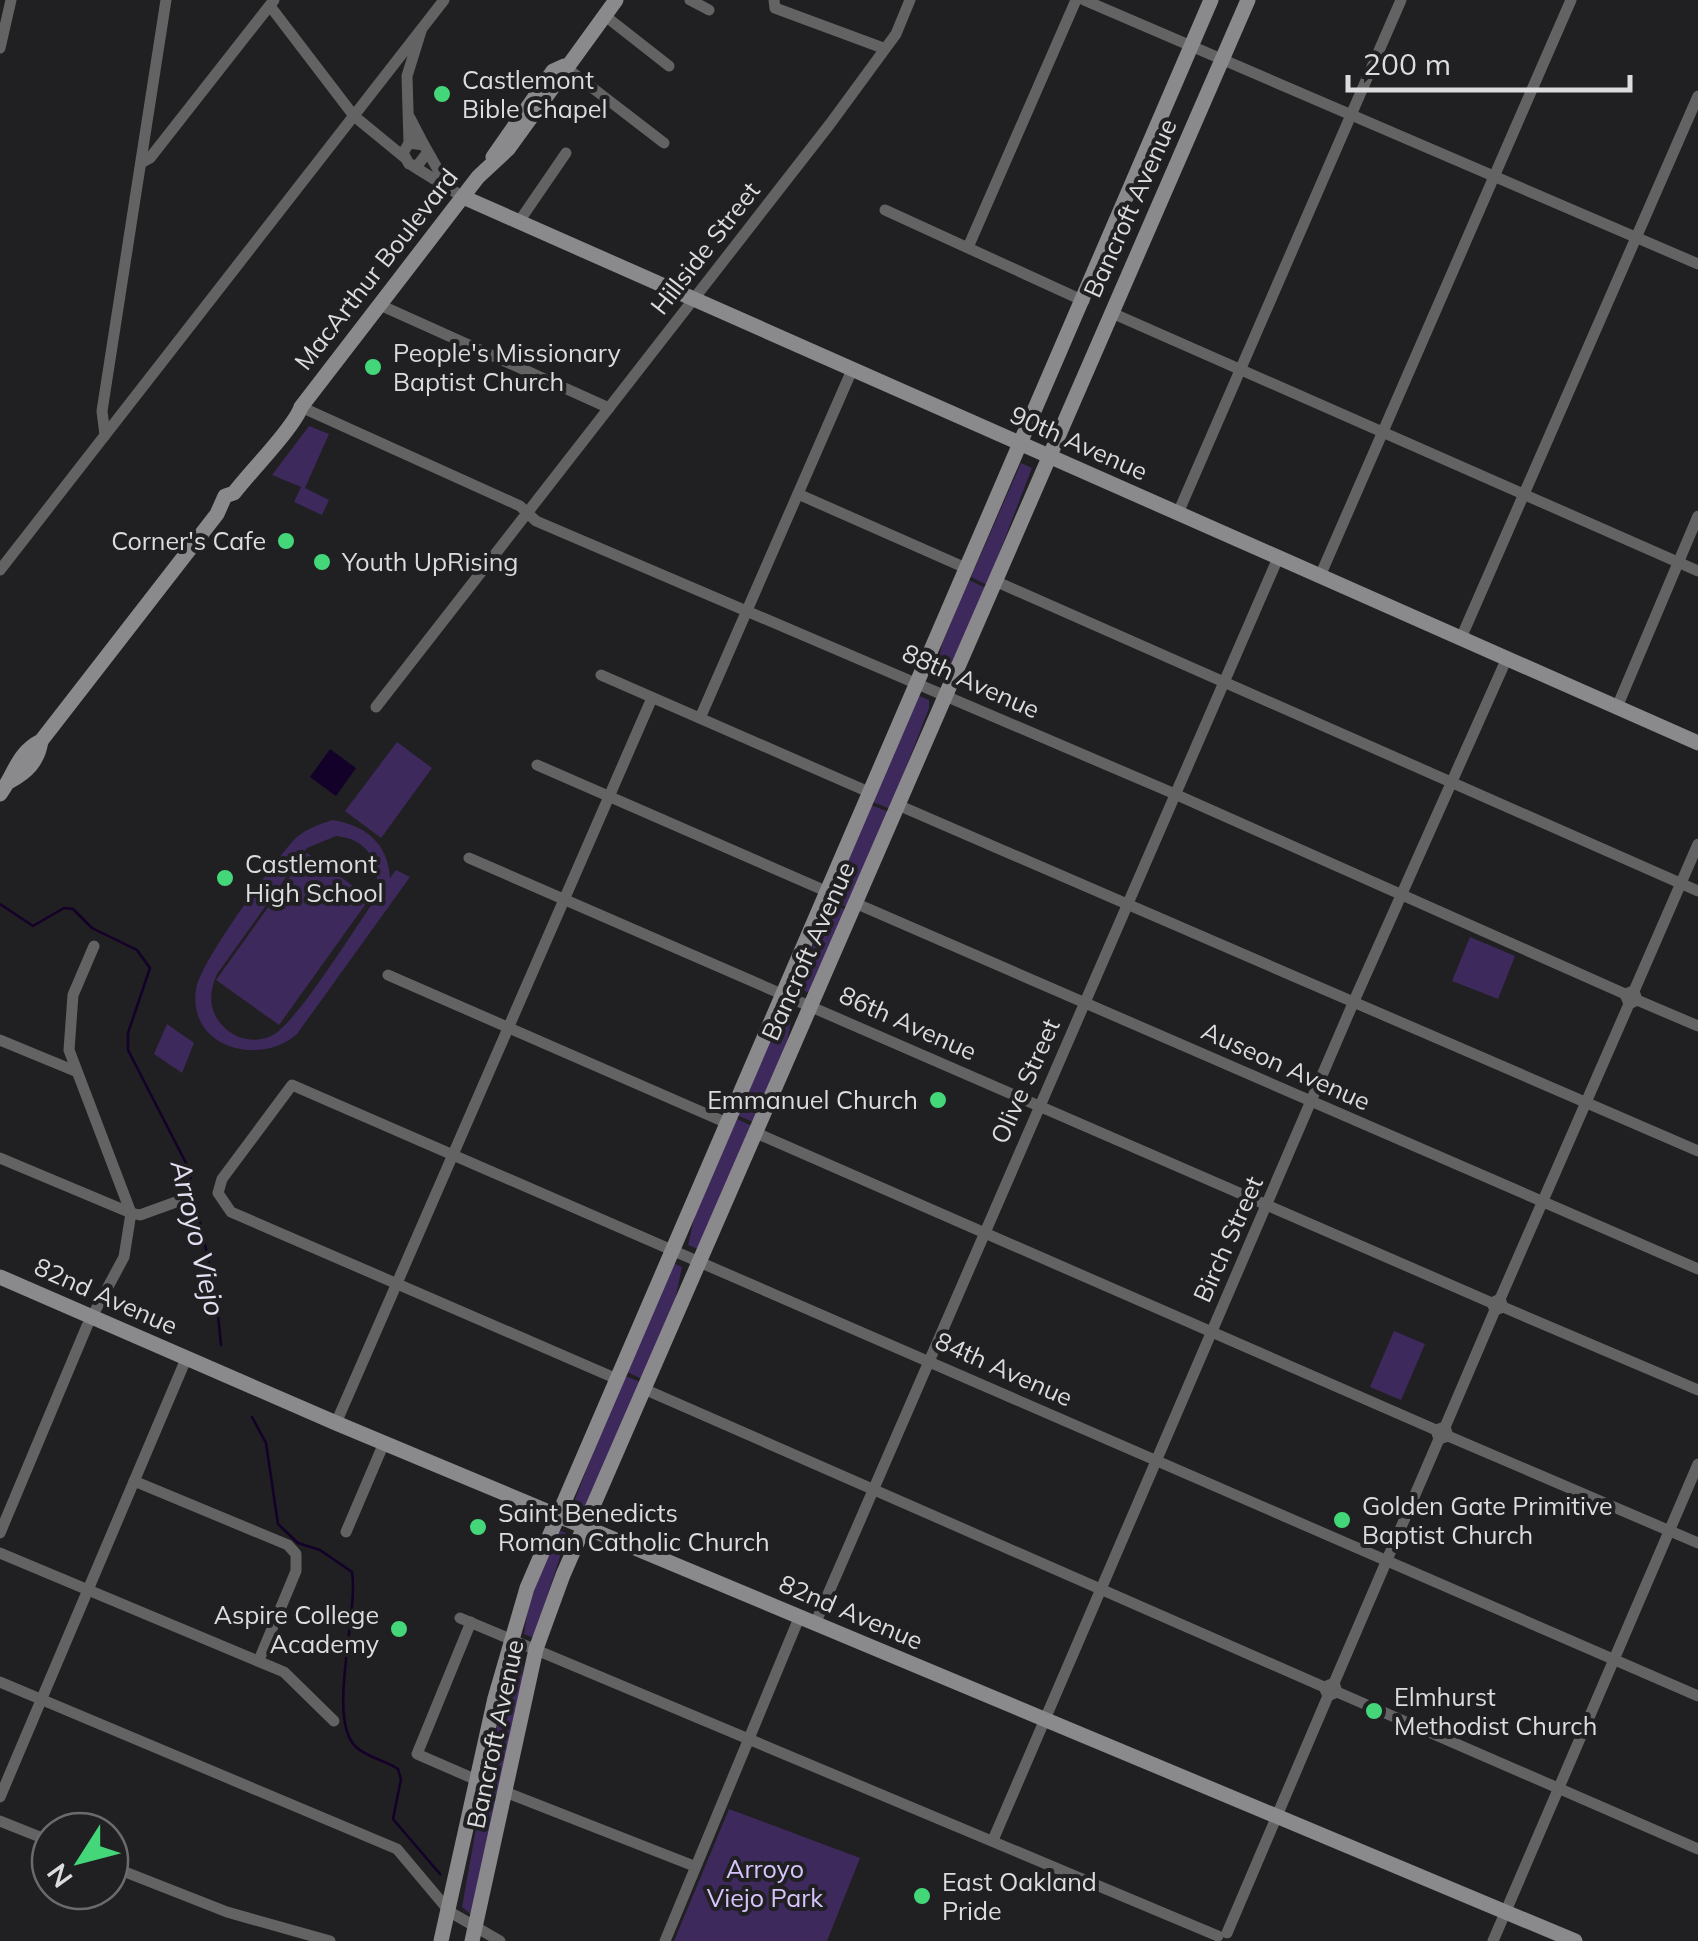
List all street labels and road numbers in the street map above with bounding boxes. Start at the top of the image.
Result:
street label: Bancroft Avenue [1076,114,1183,302]
street label: MacArthur Boulevard [287,162,464,376]
street label: Hillside Street [643,175,766,320]
street label: 90th Avenue [1006,398,1153,487]
street label: 88th Avenue [898,636,1045,725]
street label: Bancroft Avenue [754,857,861,1045]
street label: 86th Avenue [835,978,982,1067]
street label: Olive Street [983,1013,1066,1148]
street label: Auseon Avenue [1197,1015,1375,1117]
street label: Birch Street [1186,1171,1269,1307]
street label: 82nd Avenue [30,1250,183,1341]
street label: 84th Avenue [931,1324,1078,1413]
street label: 82nd Avenue [775,1567,928,1656]
street label: Bancroft Avenue [459,1637,530,1831]

